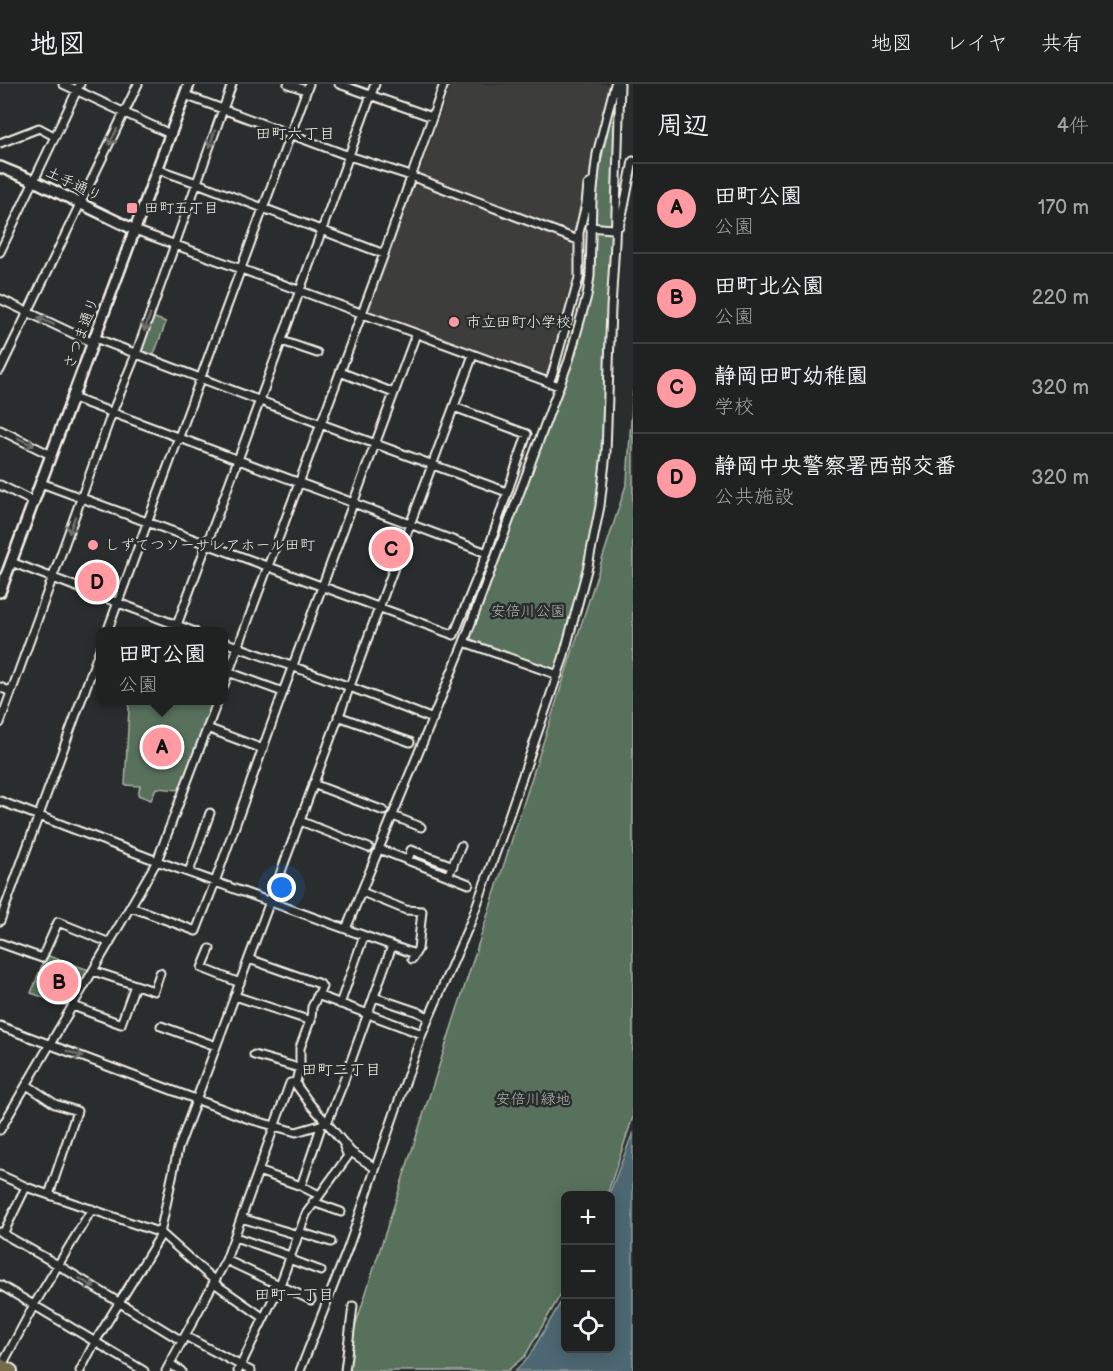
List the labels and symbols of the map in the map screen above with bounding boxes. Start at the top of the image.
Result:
district label: 田町六丁目 [255,125,335,144]
one-way arrow [106,127,118,145]
one-way arrow [205,129,216,148]
street label: 土手通り [43,163,105,206]
place label: 田町五丁目 [144,199,219,218]
marker: 田町五丁目 [125,201,139,215]
street label: さつま通り [60,295,103,372]
one-way arrow [140,313,151,332]
place label: 市立田町小学校 [466,313,571,332]
one-way arrow [38,314,56,326]
marker: 市立田町小学校 [447,315,461,329]
one-way arrow [16,437,34,449]
one-way arrow [65,516,76,534]
pin: C [372,526,410,572]
place label: しずてつソーサレアホール田町 [105,536,316,555]
marker: しずてつソーサレアホール田町 [86,538,100,552]
pin: D [78,560,116,604]
park label: 安倍川公園 [490,602,566,621]
pin: A [142,724,182,770]
your location [267,873,296,902]
pin: B [40,960,78,1004]
one-way arrow [65,1049,83,1060]
district label: 田町二丁目 [301,1061,381,1080]
park label: 安倍川緑地 [495,1090,571,1109]
one-way arrow [78,1277,95,1289]
district label: 田町一丁目 [254,1286,334,1305]

